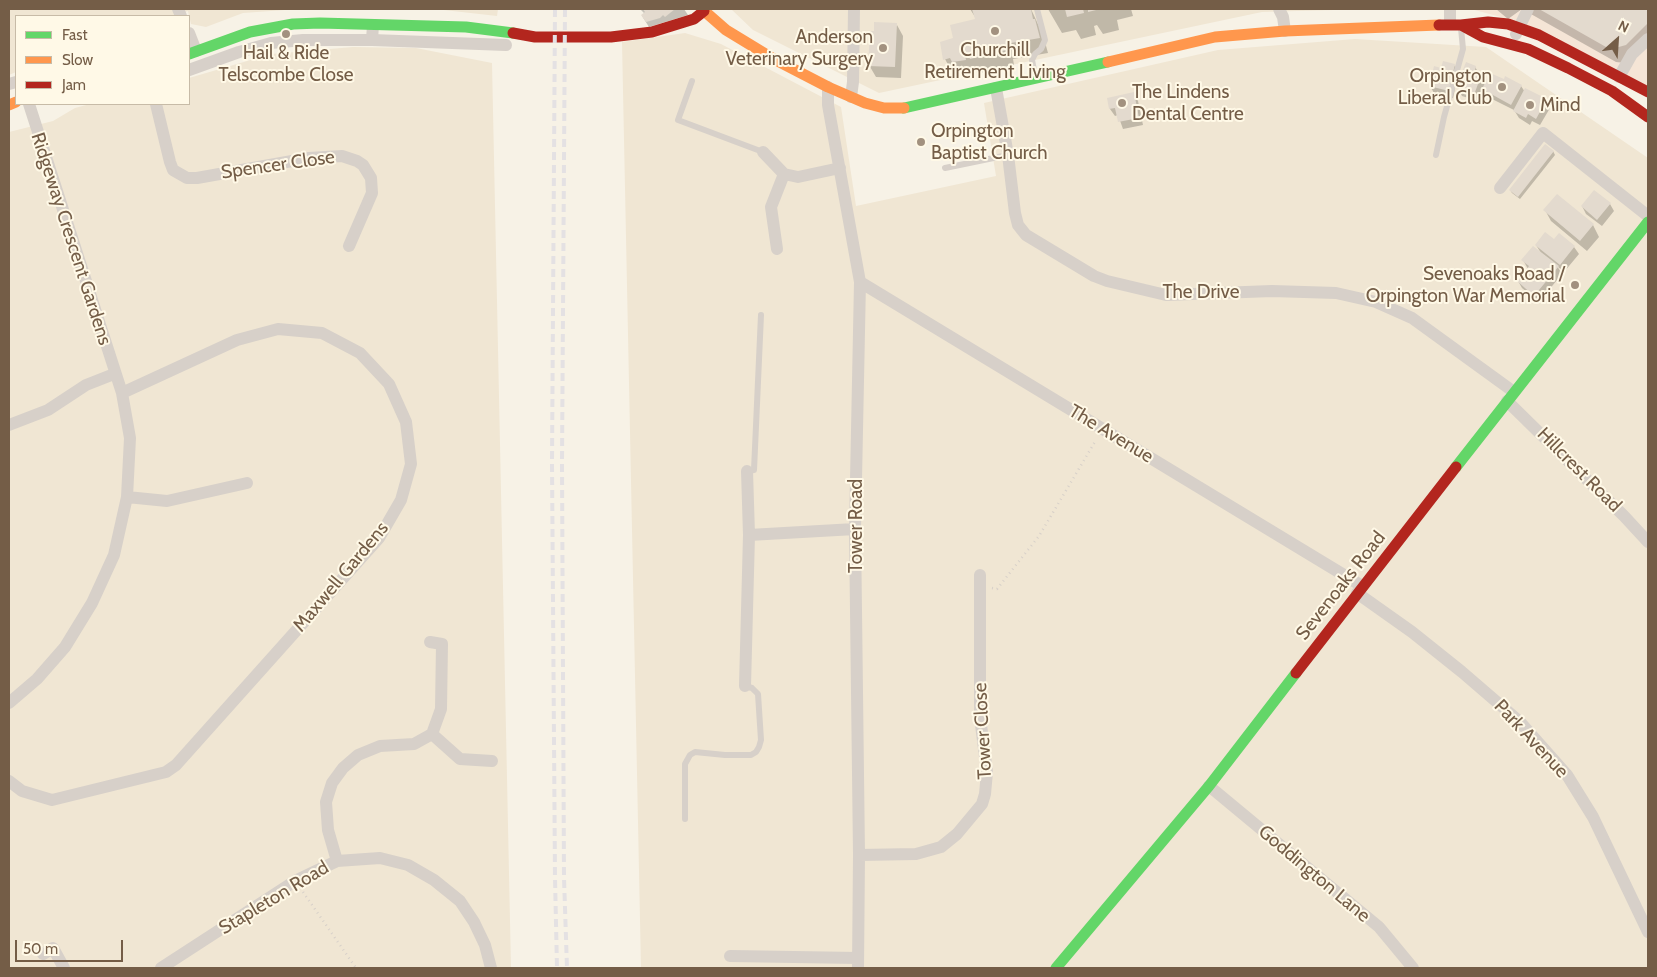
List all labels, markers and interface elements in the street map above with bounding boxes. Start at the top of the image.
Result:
legend [15,15,190,105]
north arrow [1592,15,1642,65]
text: N [1615,16,1632,37]
marker: Churchill Retirement Living [989,25,1001,37]
text: Fast [62,26,87,44]
place label: Anderson Veterinary Surgery [726,26,873,70]
marker: Hail & Ride Telscombe Close [280,28,292,40]
place label: Churchill Retirement Living [924,39,1066,83]
place label: Hail & Ride Telscombe Close [219,42,353,86]
marker: Anderson Veterinary Surgery [877,42,889,54]
text: Slow [62,51,93,69]
place label: Orpington Liberal Club [1398,65,1492,109]
text: Jam [62,76,86,94]
place label: The Lindens Dental Centre [1132,81,1244,125]
marker: Orpington Liberal Club [1496,81,1508,93]
place label: Mind [1540,94,1580,116]
marker: The Lindens Dental Centre [1116,97,1128,109]
marker: Mind [1524,99,1536,111]
place label: Orpington Baptist Church [931,120,1048,164]
street label: Ridgeway Crescent Gardens [26,130,116,348]
marker: Orpington Baptist Church [915,136,927,148]
street label: Spencer Close [220,146,336,184]
place label: Sevenoaks Road / Orpington War Memorial [1366,263,1565,307]
marker: Sevenoaks Road / Orpington War Memorial [1569,279,1581,291]
street label: The Drive [1163,281,1239,303]
street label: The Avenue [1065,400,1157,468]
street label: Hillcrest Road [1532,423,1626,517]
street label: Tower Road [845,479,867,573]
street label: Maxwell Gardens [288,517,394,637]
street label: Sevenoaks Road [1291,527,1391,645]
street label: Tower Close [969,682,997,780]
street label: Park Avenue [1489,695,1573,783]
street label: Goddington Lane [1253,821,1375,927]
street label: Stapleton Road [215,856,333,940]
scale bar [18,930,125,962]
text: 50 m [23,940,58,958]

